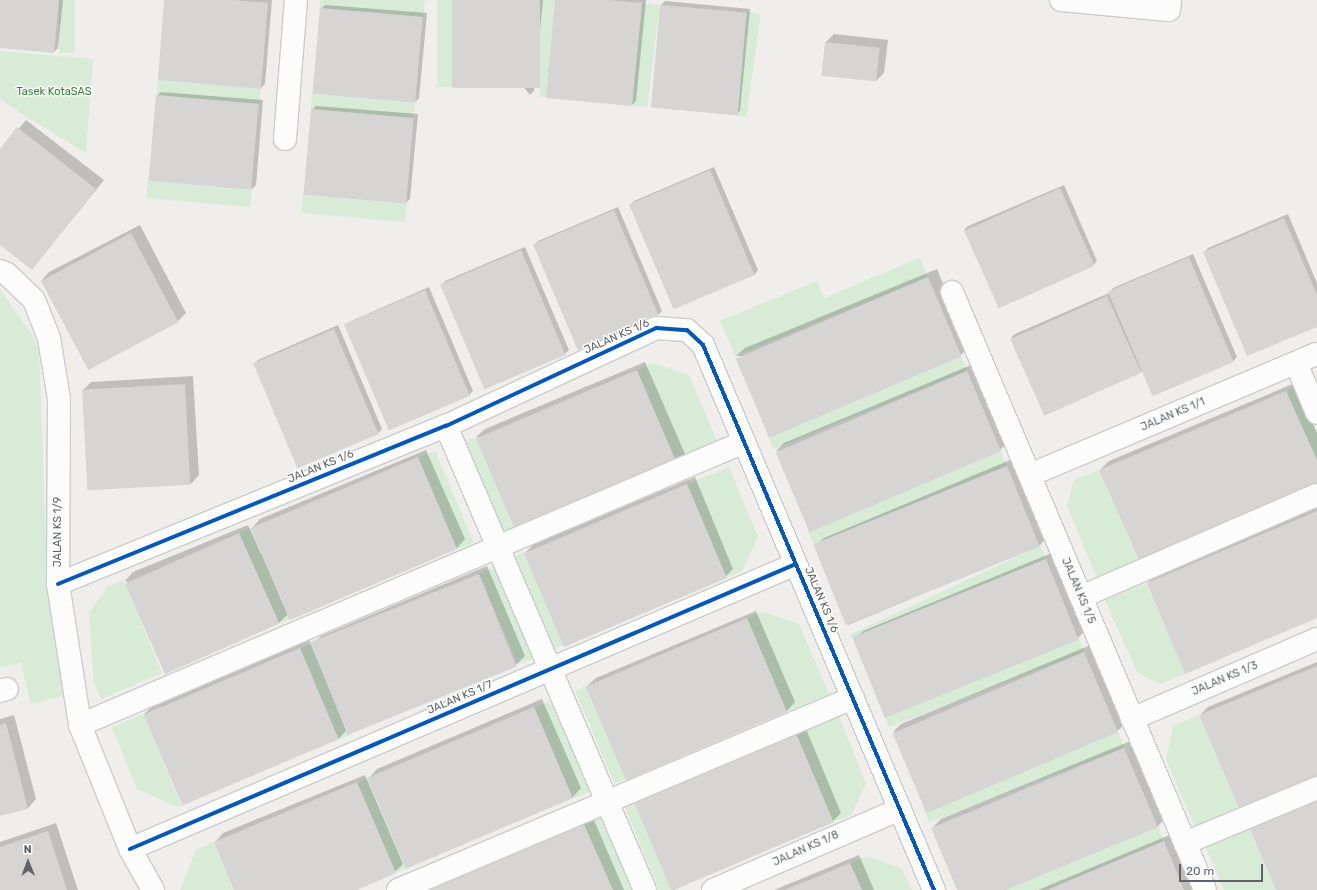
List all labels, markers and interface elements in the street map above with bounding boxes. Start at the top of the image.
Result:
park label: Tasek KotaSAS [16,85,92,99]
street label: JALAN KS 1/6 [582,317,652,357]
street label: JALAN KS 1/1 [1139,395,1207,435]
street label: JALAN KS 1/6 [286,448,356,486]
street label: JALAN KS 1/9 [51,497,65,567]
street label: JALAN KS 1/5 [1058,556,1098,626]
street label: JALAN KS 1/6 [801,565,841,635]
street label: JALAN KS 1/3 [1190,659,1260,699]
street label: JALAN KS 1/7 [425,678,495,718]
street label: JALAN KS 1/8 [771,829,841,869]
north arrow [8,842,48,882]
text: N [24,843,32,856]
scale bar [1181,856,1265,882]
text: 20 m [1186,864,1214,878]

